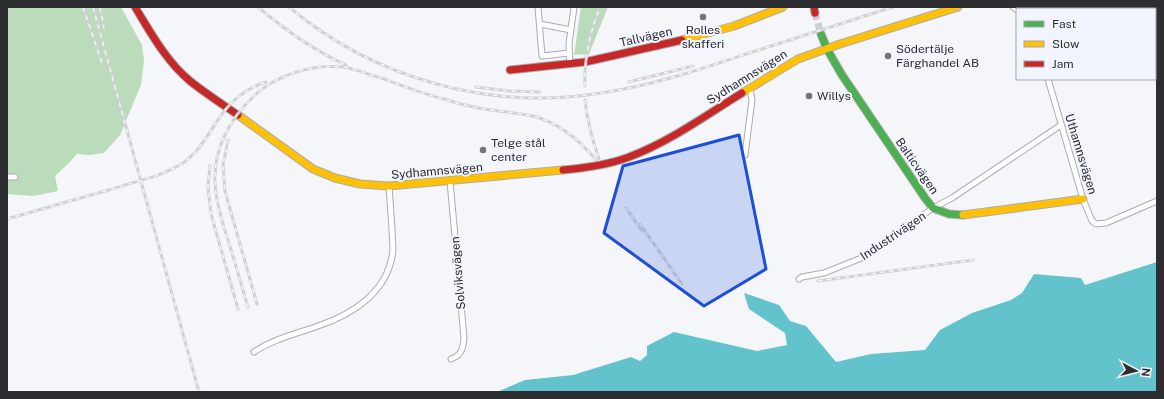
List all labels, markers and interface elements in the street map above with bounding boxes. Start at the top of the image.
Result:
legend [1016,8,1156,80]
marker: Rolles skafferi [698,12,708,22]
text: Fast [1052,17,1077,31]
place label: Rolles skafferi [682,23,724,51]
street label: Tallvägen [618,24,674,50]
text: Slow [1052,37,1080,51]
place label: Södertälje Färghandel AB [896,42,979,70]
street label: Sydhamnsvägen [704,47,790,107]
marker: Södertälje Färghandel AB [883,51,893,61]
text: Jam [1052,57,1074,71]
place label: Willys [817,89,851,103]
marker: Willys [804,91,814,101]
street label: Uthamnsvägen [1062,112,1100,196]
street label: Balticvägen [892,135,942,197]
place label: Telge stål center [491,136,546,164]
marker: Telge stål center [478,145,488,155]
street label: Sydhamnsvägen [391,160,484,182]
street label: Industrivägen [857,209,929,263]
street label: Solviksvägen [448,236,468,310]
north arrow [1116,351,1156,391]
text: N [1139,367,1152,377]

